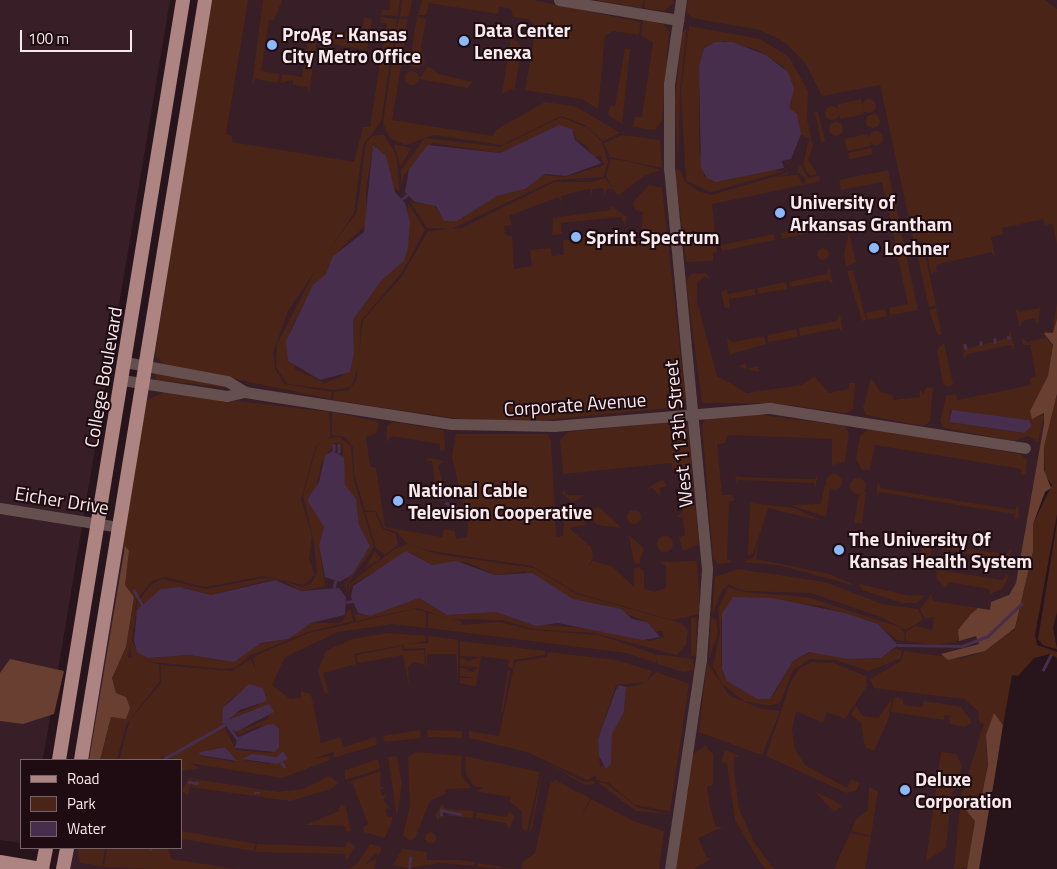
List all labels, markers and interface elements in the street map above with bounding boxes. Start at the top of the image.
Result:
place label: Data Center Lenexa [474,19,571,63]
scale bar [22,20,135,52]
place label: ProAg - Kansas City Metro Office [282,23,421,67]
text: 100 m [28,27,69,50]
marker: Data Center Lenexa [458,35,470,47]
marker: ProAg - Kansas City Metro Office [266,39,278,51]
place label: University of Arkansas Grantham [790,191,952,235]
marker: University of Arkansas Grantham [774,207,786,219]
place label: Sprint Spectrum [586,226,720,248]
marker: Sprint Spectrum [570,231,582,243]
place label: Lochner [884,237,949,259]
marker: Lochner [868,242,880,254]
street label: College Boulevard [79,305,127,449]
street label: West 113th Street [659,359,697,509]
street label: Corporate Avenue [503,388,647,420]
place label: National Cable Television Cooperative [408,479,592,523]
street label: Eicher Drive [13,481,111,519]
marker: National Cable Television Cooperative [392,495,404,507]
place label: The University Of Kansas Health System [849,528,1032,572]
marker: The University Of Kansas Health System [833,544,845,556]
legend [20,759,182,849]
text: Road [67,767,99,790]
place label: Deluxe Corporation [915,768,1012,812]
marker: Deluxe Corporation [899,784,911,796]
text: Park [67,792,96,815]
text: Water [67,817,106,840]

